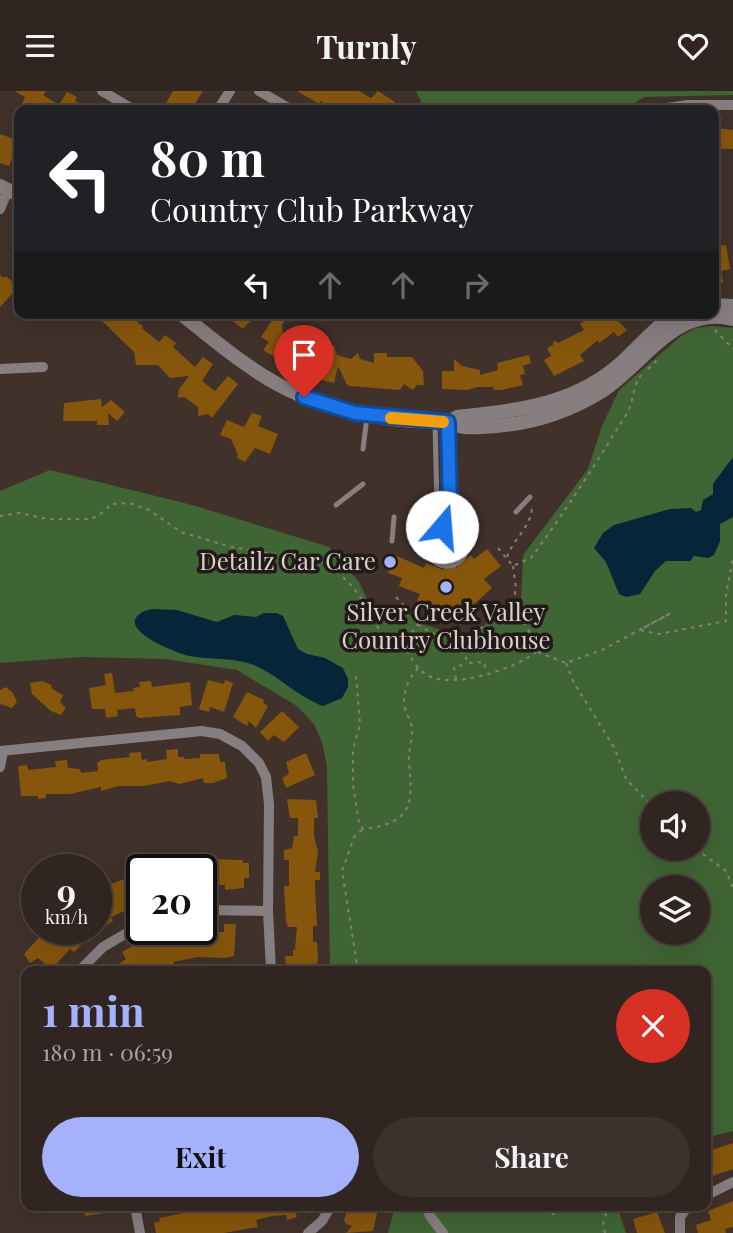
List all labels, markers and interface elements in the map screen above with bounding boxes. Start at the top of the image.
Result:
text: Turnly [316,24,417,67]
icon: menu [21,27,59,65]
icon: heart [674,27,712,65]
text: 80 m [150,124,265,189]
icon: left [35,133,126,224]
text: Country Club Parkway [150,187,474,230]
icon: left [238,266,276,304]
icon: ahead [311,266,349,304]
icon: ahead [384,266,422,304]
icon: right [457,266,495,304]
pin [274,325,334,397]
icon: arrive [285,336,323,374]
position arrow [405,490,479,564]
place label: Detailz Car Care [199,544,376,576]
marker: Detailz Car Care [382,554,398,570]
marker: Silver Creek Valley Country Clubhouse [438,579,454,595]
place label: Silver Creek Valley Country Clubhouse [341,595,551,655]
map controls [640,791,710,945]
button: sound [640,791,710,861]
speed limit sign: 20 [126,854,217,945]
text: 9 [57,867,76,914]
button: layers [640,875,710,945]
text: km/h [45,905,88,929]
text: 1 min [42,982,145,1038]
button: close [616,989,690,1063]
text: 180 m · 06:59 [42,1036,173,1067]
button: Exit [42,1117,359,1197]
button: Share [373,1117,690,1197]

